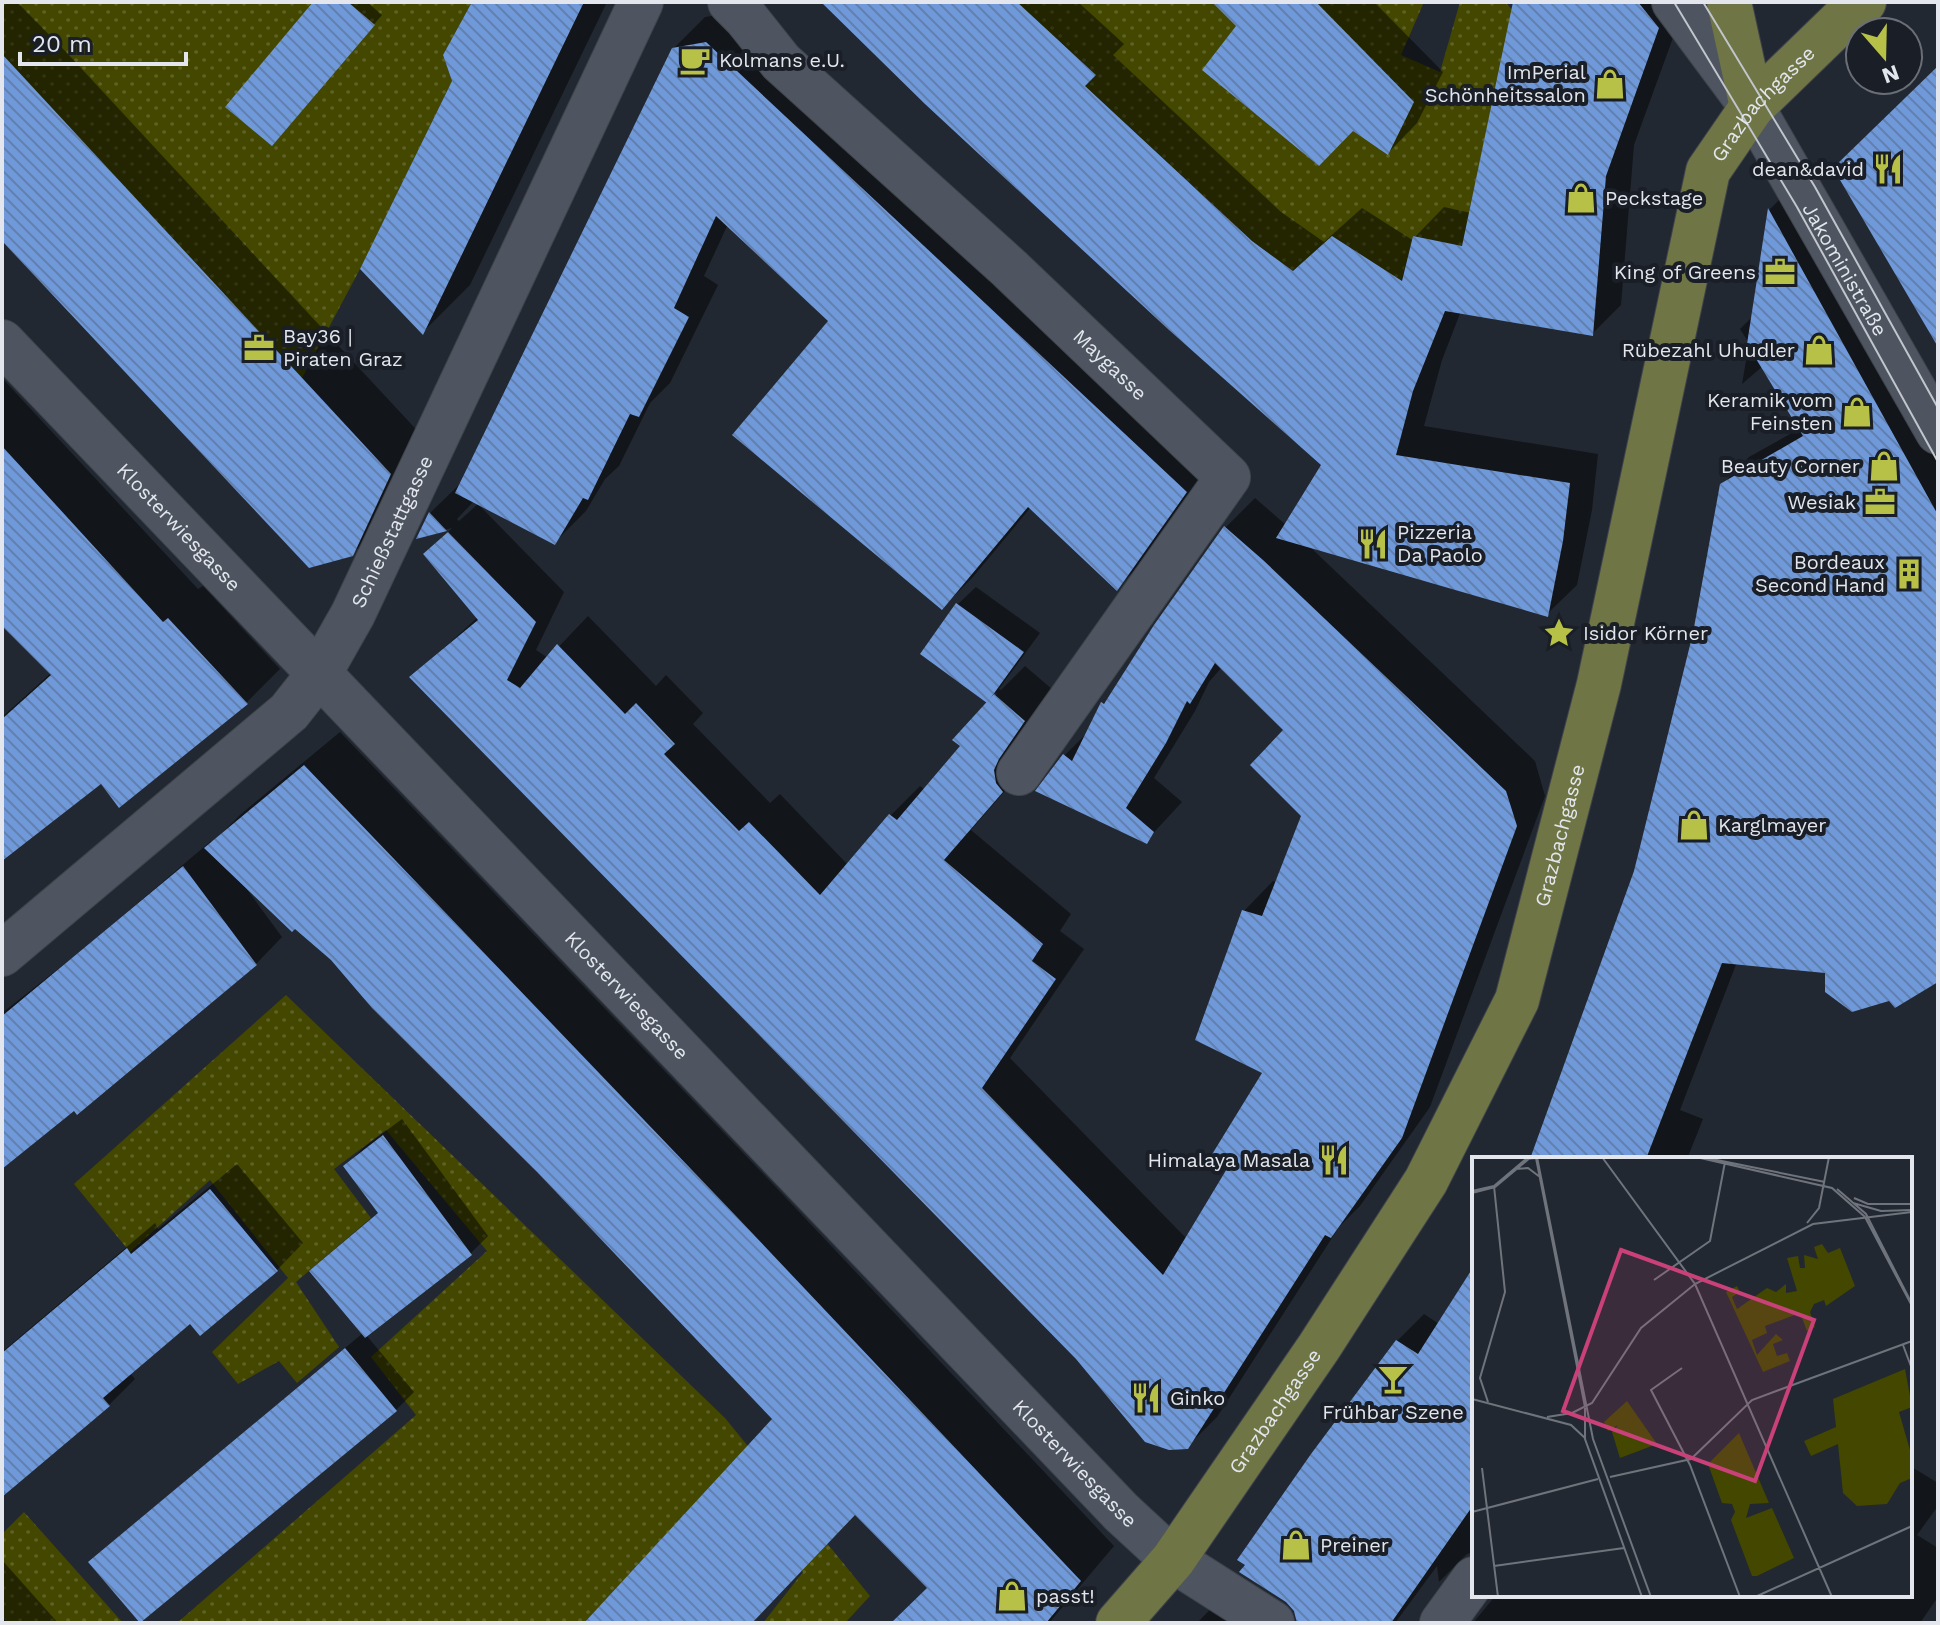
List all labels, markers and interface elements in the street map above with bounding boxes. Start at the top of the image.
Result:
scale bar [20,16,186,66]
north arrow [1844,16,1924,96]
text: 20 m [32,30,92,58]
street label: Grazbachgasse [1706,41,1820,166]
cafe icon: Kolmans e.U. [678,43,712,77]
place label: Kolmans e.U. [719,48,845,72]
place label: ImPerial Schönheitssalon [1425,60,1586,107]
text: N [1879,60,1903,89]
shop icon: ImPerial Schönheitssalon [1593,67,1627,101]
restaurant icon: dean&david [1871,152,1905,186]
place label: dean&david [1752,157,1864,181]
shop icon: Peckstage [1564,181,1598,215]
place label: Peckstage [1605,186,1703,210]
street label: Jakoministraße [1797,199,1893,340]
office icon: King of Greens [1763,255,1797,289]
place label: King of Greens [1614,260,1756,284]
place label: Bay36 | Piraten Graz [283,324,403,371]
street label: Maygasse [1068,324,1152,405]
office icon: Bay36 | Piraten Graz [242,331,276,365]
shop icon: Rübezahl Uhudler [1802,333,1836,367]
place label: Rübezahl Uhudler [1622,338,1795,362]
place label: Keramik vom Feinsten [1707,388,1833,435]
shop icon: Keramik vom Feinsten [1840,395,1874,429]
shop icon: Beauty Corner [1867,449,1901,483]
street label: Schießstattgasse [346,451,438,612]
place label: Beauty Corner [1721,454,1860,478]
street label: Klosterwiesgasse [112,458,246,596]
office icon: Wesiak [1863,485,1897,519]
place label: Wesiak [1787,490,1856,514]
place label: Pizzeria Da Paolo [1397,520,1483,567]
restaurant icon: Pizzeria Da Paolo [1356,527,1390,561]
place label: Bordeaux Second Hand [1755,550,1885,597]
building icon: Bordeaux Second Hand [1892,557,1926,591]
place icon: Isidor Körner [1542,616,1576,650]
place label: Isidor Körner [1583,621,1708,645]
street label: Grazbachgasse [1530,762,1590,909]
shop icon: Karglmayer [1677,808,1711,842]
place label: Karglmayer [1718,813,1826,837]
street label: Klosterwiesgasse [560,926,694,1065]
restaurant icon: Himalaya Masala [1317,1143,1351,1177]
place label: Himalaya Masala [1147,1148,1310,1172]
inset map [1472,1157,1912,1597]
street label: Grazbachgasse [1224,1344,1326,1478]
bar icon: Frühbar Szene [1376,1362,1410,1396]
restaurant icon: Ginko [1129,1381,1163,1415]
place label: Ginko [1170,1386,1225,1410]
street label: Klosterwiesgasse [1008,1394,1142,1533]
place label: Frühbar Szene [1322,1400,1464,1424]
shop icon: Preiner [1279,1528,1313,1562]
place label: Preiner [1320,1533,1389,1557]
shop icon: passt! [995,1579,1029,1613]
place label: passt! [1036,1584,1095,1608]

